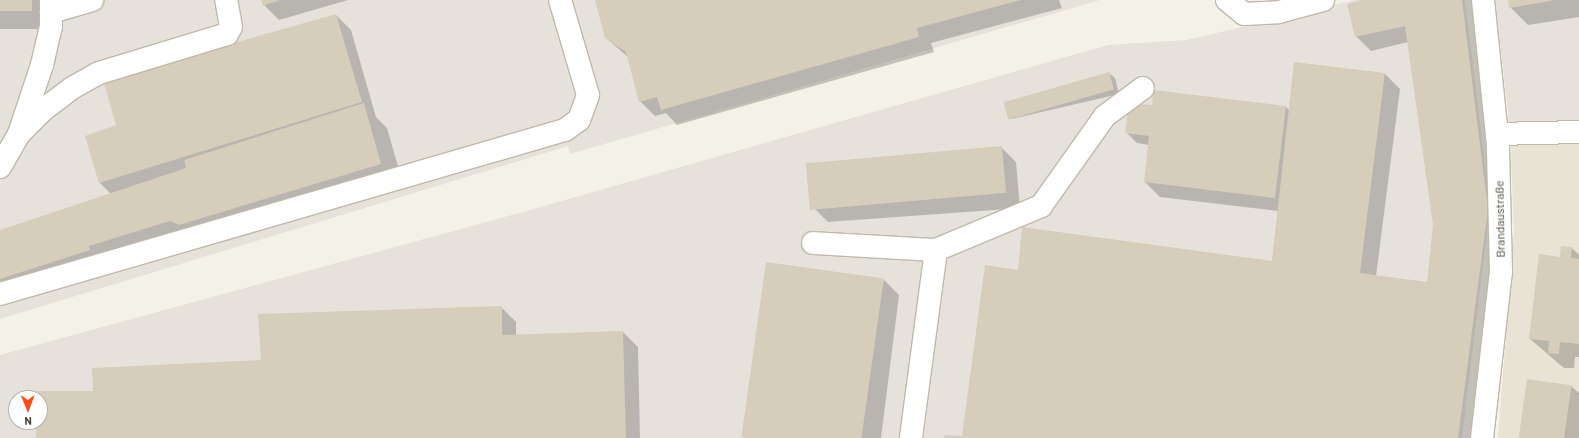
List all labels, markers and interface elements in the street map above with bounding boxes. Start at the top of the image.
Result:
street label: Brandaustraße [1492,180,1508,258]
north arrow [8,390,48,430]
text: N [24,415,32,428]

